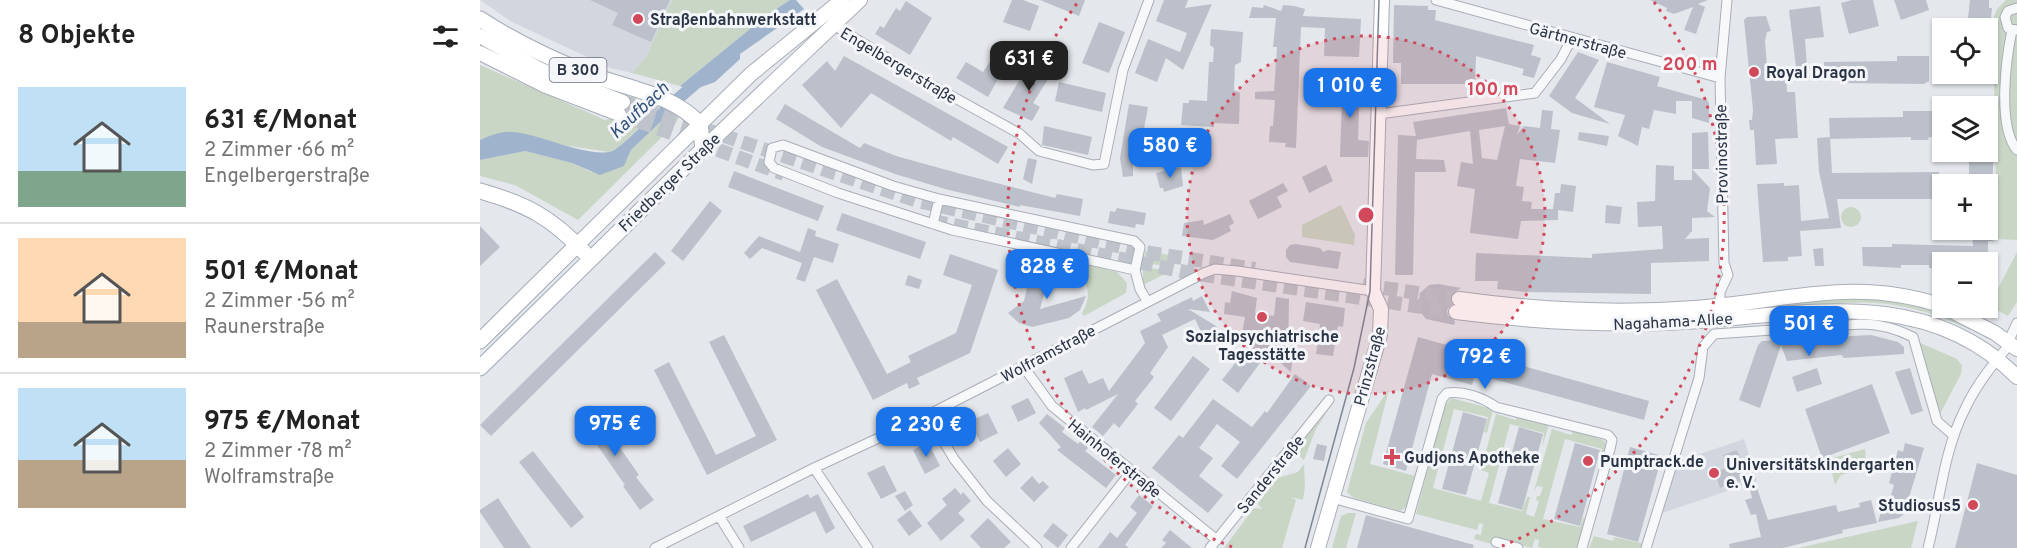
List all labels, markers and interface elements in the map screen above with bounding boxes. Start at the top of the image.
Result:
place label: Straßenbahnwerkstatt [650,11,817,31]
marker: Straßenbahnwerkstatt [631,12,645,26]
map controls [1932,18,1998,318]
button: locate [1932,18,1998,84]
street label: Gärtnerstraße [1527,19,1628,65]
text: 8 Objekte [18,20,135,53]
icon: filters [429,20,462,53]
street label: Engelbergerstraße [836,24,960,109]
pin: 631 € [987,41,1071,92]
text: 631 € [1004,47,1054,73]
text: 200 m [1662,54,1718,77]
road number: B 300 [550,58,606,82]
place label: Royal Dragon [1766,64,1866,84]
marker: Royal Dragon [1747,65,1761,79]
pin: 1 010 € [1295,68,1405,119]
text: 1 010 € [1318,74,1383,100]
water label: Kaufbach [605,77,675,145]
text: 100 m [1467,79,1519,102]
button: layers [1932,96,1998,162]
street label: Provinostraße [1712,104,1734,204]
text: 631 €/Monat [204,105,357,138]
icon: home [66,111,138,183]
pin: 580 € [1128,128,1212,179]
street label: Friedberger Straße [615,130,726,237]
text: 580 € [1142,134,1198,160]
text: 2 Zimmer · 66 m² [204,138,354,164]
text: Engelbergerstraße [204,164,370,190]
button: + [1932,174,1998,240]
centre of rings [1356,205,1376,225]
pin: 828 € [1005,249,1089,300]
button: − [1932,252,1998,318]
text: 828 € [1020,255,1074,281]
text: 501 €/Monat [204,256,359,289]
icon: home [66,262,138,334]
text: 2 Zimmer · 56 m² [204,289,355,315]
pin: 501 € [1767,306,1851,357]
marker: Sozialpsychiatrische Tagesstätte [1255,310,1269,324]
street label: Nagahama-Allee [1613,310,1733,336]
text: 501 € [1783,312,1835,338]
text: Raunerstraße [204,315,325,341]
street label: Wolframstraße [998,321,1100,388]
street label: Prinzstraße [1351,324,1391,409]
place label: Sozialpsychiatrische Tagesstätte [1185,328,1339,366]
pin: 792 € [1443,339,1527,390]
text: 792 € [1459,345,1511,371]
text: 975 €/Monat [204,406,361,439]
pin: 975 € [573,406,657,457]
pin: 2 230 € [871,407,981,458]
icon: home [66,412,138,484]
text: 975 € [589,412,641,438]
text: 2 230 € [890,413,962,439]
street label: Hainhoferstraße [1063,416,1165,503]
street label: Sanderstraße [1234,432,1309,519]
text: 2 Zimmer · 78 m² [204,439,352,465]
place label: Gudjons Apotheke [1404,449,1540,469]
marker: Gudjons Apotheke [1385,450,1399,464]
place label: Pumptrack.de [1600,453,1704,473]
marker: Pumptrack.de [1581,454,1595,468]
place label: Universitätskindergarten e. V. [1726,456,1914,494]
text: Wolframstraße [204,465,334,491]
marker: Universitätskindergarten e. V. [1707,466,1721,480]
place label: Studiosus5 [1878,497,1961,517]
marker: Studiosus5 [1966,498,1980,512]

